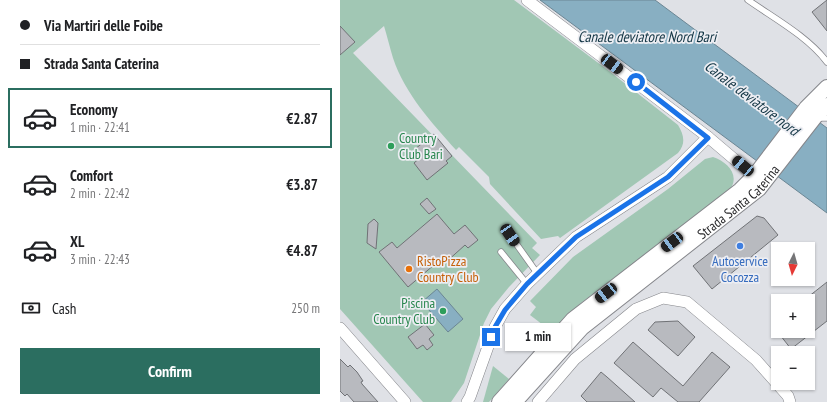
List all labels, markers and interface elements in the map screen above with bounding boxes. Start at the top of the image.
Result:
text: Via Martiri delle Foibe [44,16,163,35]
water label: Canale deviatore Nord Bari [578,27,718,46]
car [599,52,625,76]
text: Strada Santa Caterina [44,54,159,73]
water label: Canale deviatore nord [701,56,805,141]
route start [627,73,645,91]
icon: car [22,100,58,136]
text: Economy [70,100,118,119]
text: €2.87 [286,109,318,128]
text: 1 min · 22:41 [70,119,130,136]
place label: Country Club Bari [399,129,443,163]
marker: Country Club Bari [386,141,396,151]
car [730,154,756,178]
street label: Strada Santa Caterina [694,161,783,243]
icon: car [22,166,58,202]
text: Comfort [70,166,113,185]
text: €3.87 [286,175,318,194]
text: 2 min · 22:42 [70,185,130,202]
car [498,222,522,248]
car [659,230,685,254]
icon: car [22,232,58,268]
text: XL [70,232,84,251]
text: €4.87 [286,241,318,260]
marker: Autoservice Cocozza [735,241,745,251]
north arrow [771,242,815,286]
map controls [771,242,815,390]
text: 3 min · 22:43 [70,251,130,268]
place label: RistoPizza Country Club [417,252,479,286]
place label: Autoservice Cocozza [712,252,768,286]
marker: RistoPizza Country Club [404,264,414,274]
car [593,281,619,305]
place label: Piscina Country Club [373,294,435,328]
button: + [771,294,815,338]
icon: cash [20,297,42,319]
text: Cash [52,299,76,318]
text: 250 m [291,300,320,317]
marker: Piscina Country Club [438,306,448,316]
callout: 1 min [505,323,571,351]
route end [482,328,500,346]
text: 1 min [525,328,551,345]
button: − [771,346,815,390]
button: Confirm [20,348,320,394]

